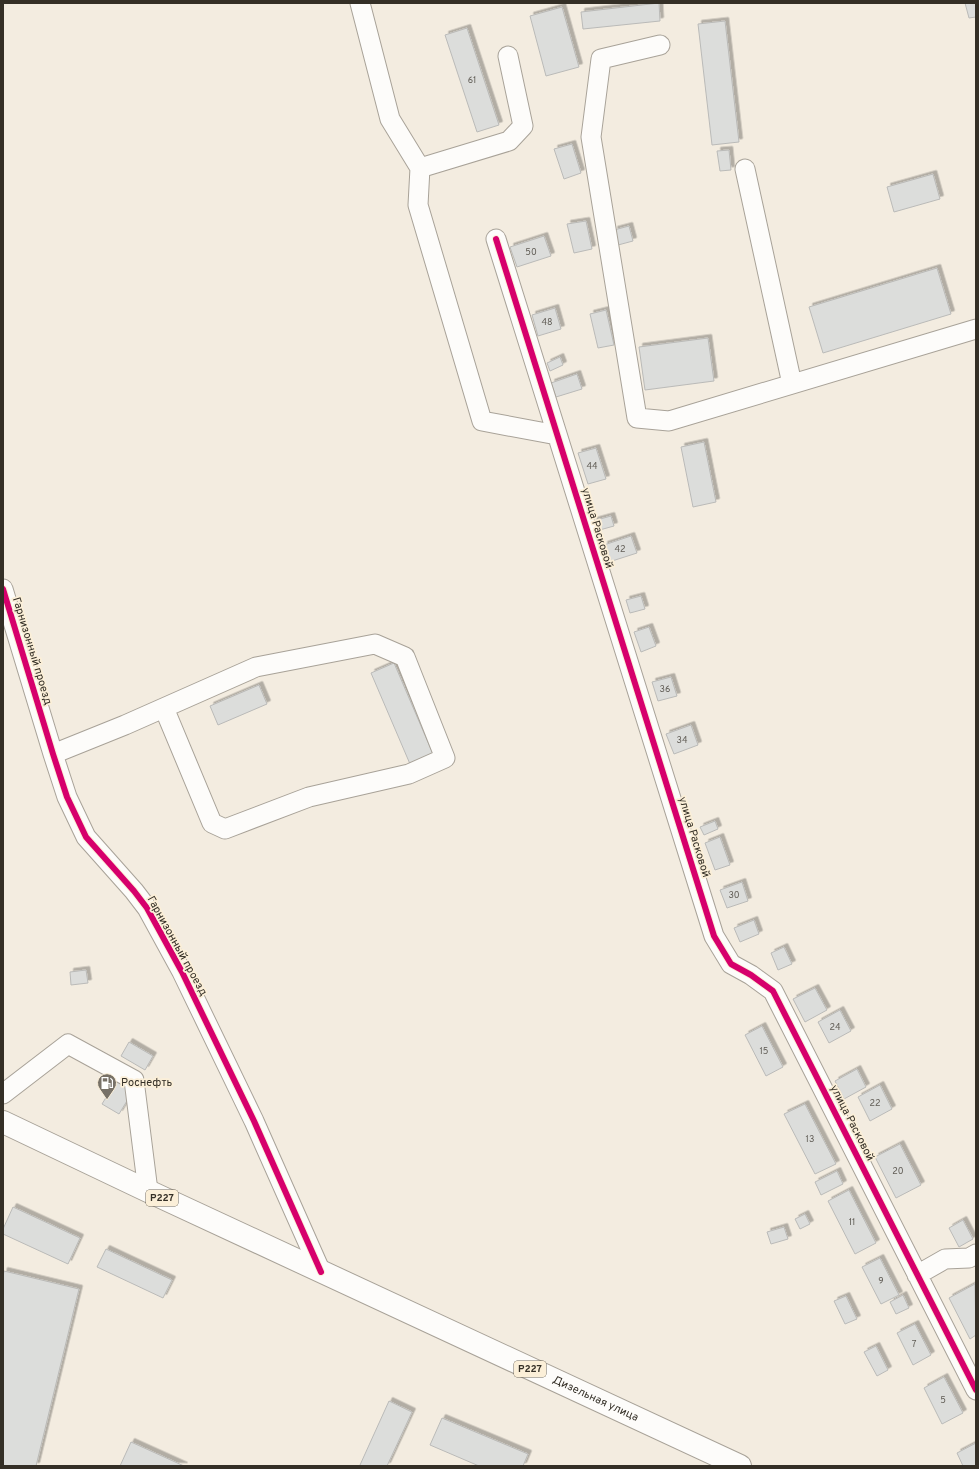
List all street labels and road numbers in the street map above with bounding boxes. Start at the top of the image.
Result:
street label: улица Расковой [578,486,616,570]
street label: Гарнизонный проезд [9,595,55,707]
street label: улица Расковой [675,795,713,879]
street label: Гарнизонный проезд [144,894,210,998]
street label: улица Расковой [827,1083,877,1163]
road number: Р227 [146,1190,178,1206]
road number: Р227 [514,1361,546,1377]
street label: Дизельная улица [550,1373,641,1425]

